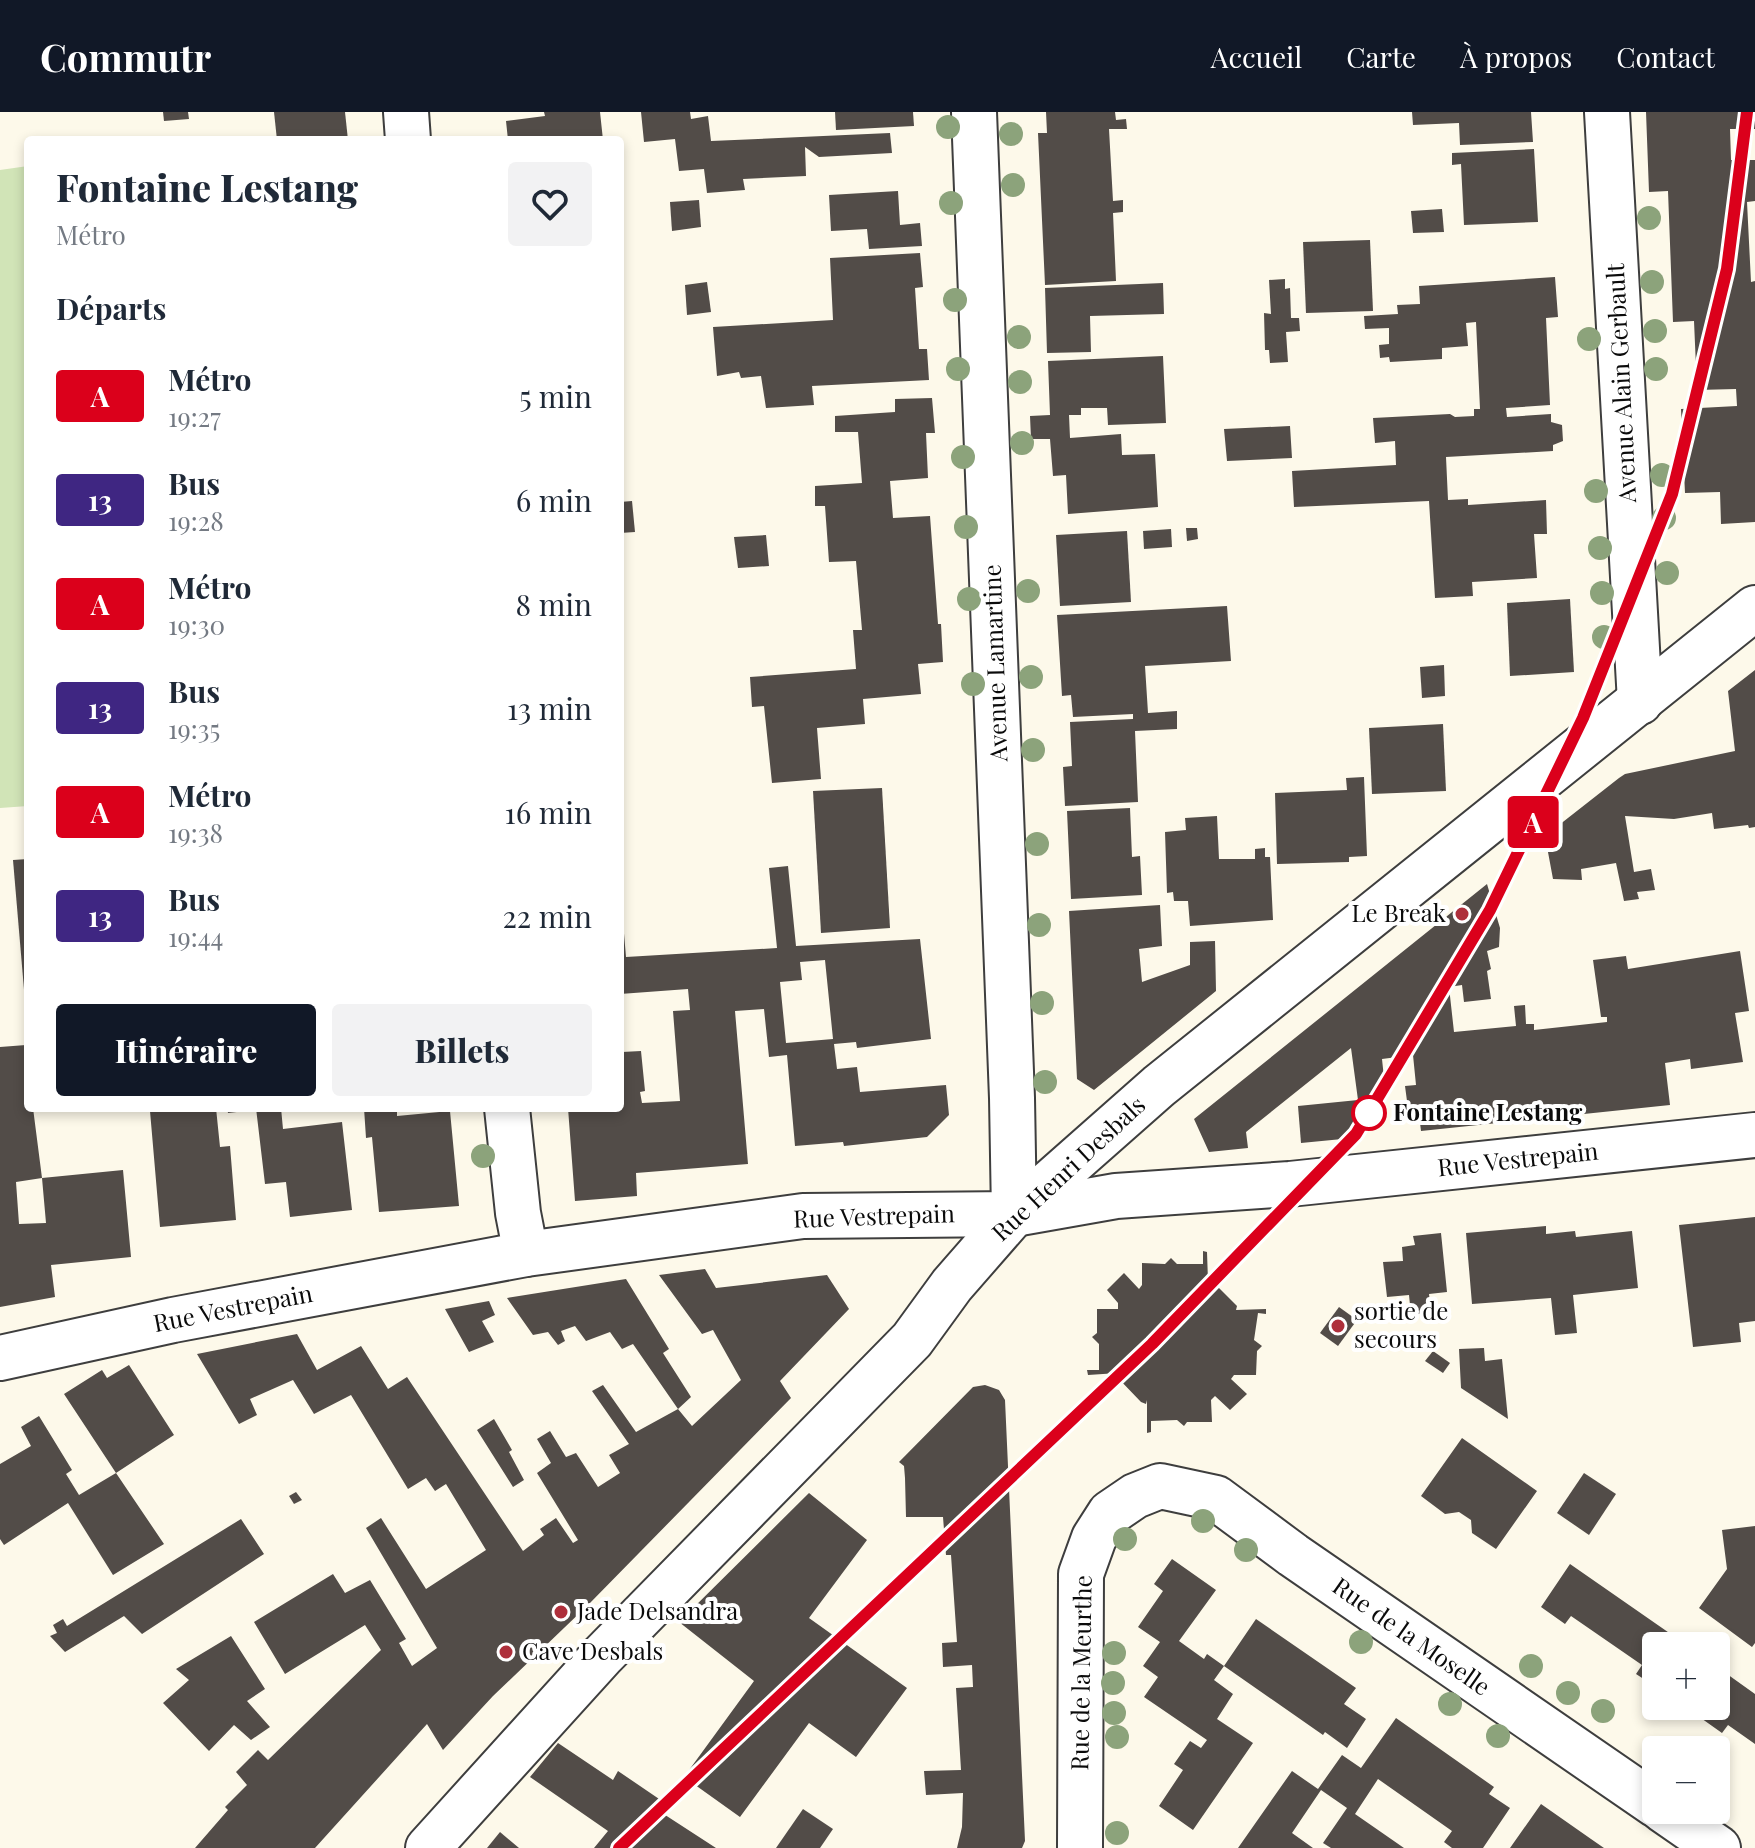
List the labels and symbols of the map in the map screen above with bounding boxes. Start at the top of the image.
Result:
street label: Avenue Alain Gerbault [1598,262,1642,505]
street label: Avenue Lamartine [975,564,1013,763]
line badge: A [1507,796,1559,848]
place label: Le Break [1351,896,1447,928]
marker: Le Break [1453,905,1471,923]
street label: Rue Henri Desbals [984,1088,1151,1247]
place label: Fontaine Lestang [1393,1095,1583,1127]
marker: Fontaine Lestang [1352,1096,1386,1130]
street label: Rue Vestrepain [1436,1134,1600,1182]
street label: Rue Vestrepain [793,1196,955,1234]
street label: Rue Vestrepain [150,1276,315,1338]
place label: sortie de secours [1354,1294,1448,1354]
marker: sortie de secours [1329,1317,1347,1335]
street label: Rue de la Moselle [1327,1569,1497,1702]
street label: Rue de la Meurthe [1062,1575,1098,1771]
place label: Jade Delsandra [576,1594,738,1626]
marker: Jade Delsandra [552,1603,570,1621]
place label: Cave Desbals [522,1634,663,1666]
marker: Cave Desbals [497,1643,515,1661]

